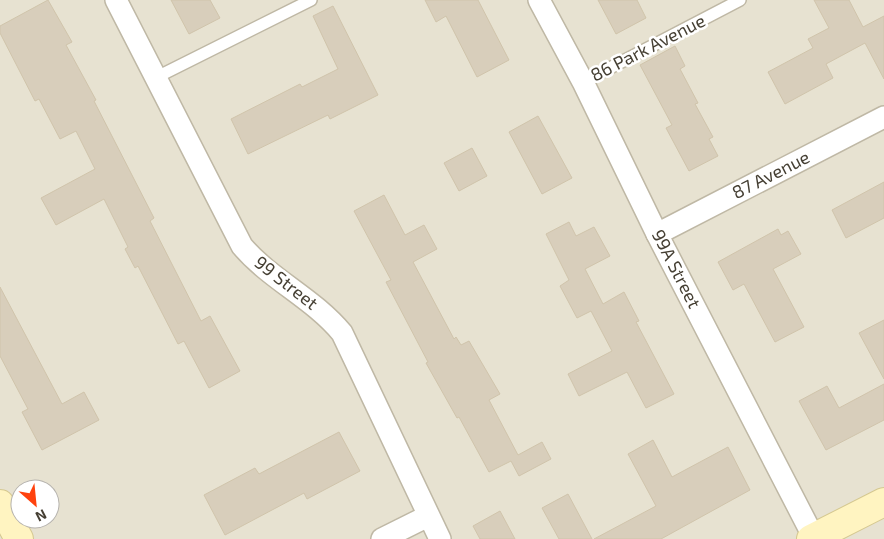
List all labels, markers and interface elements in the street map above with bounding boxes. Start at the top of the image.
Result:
street label: 86 Park Avenue [587,9,709,85]
street label: 87 Avenue [728,145,813,203]
street label: 99A Street [648,226,706,312]
street label: 99 Street [250,251,323,314]
north arrow [10,479,60,529]
text: N [33,506,49,526]

